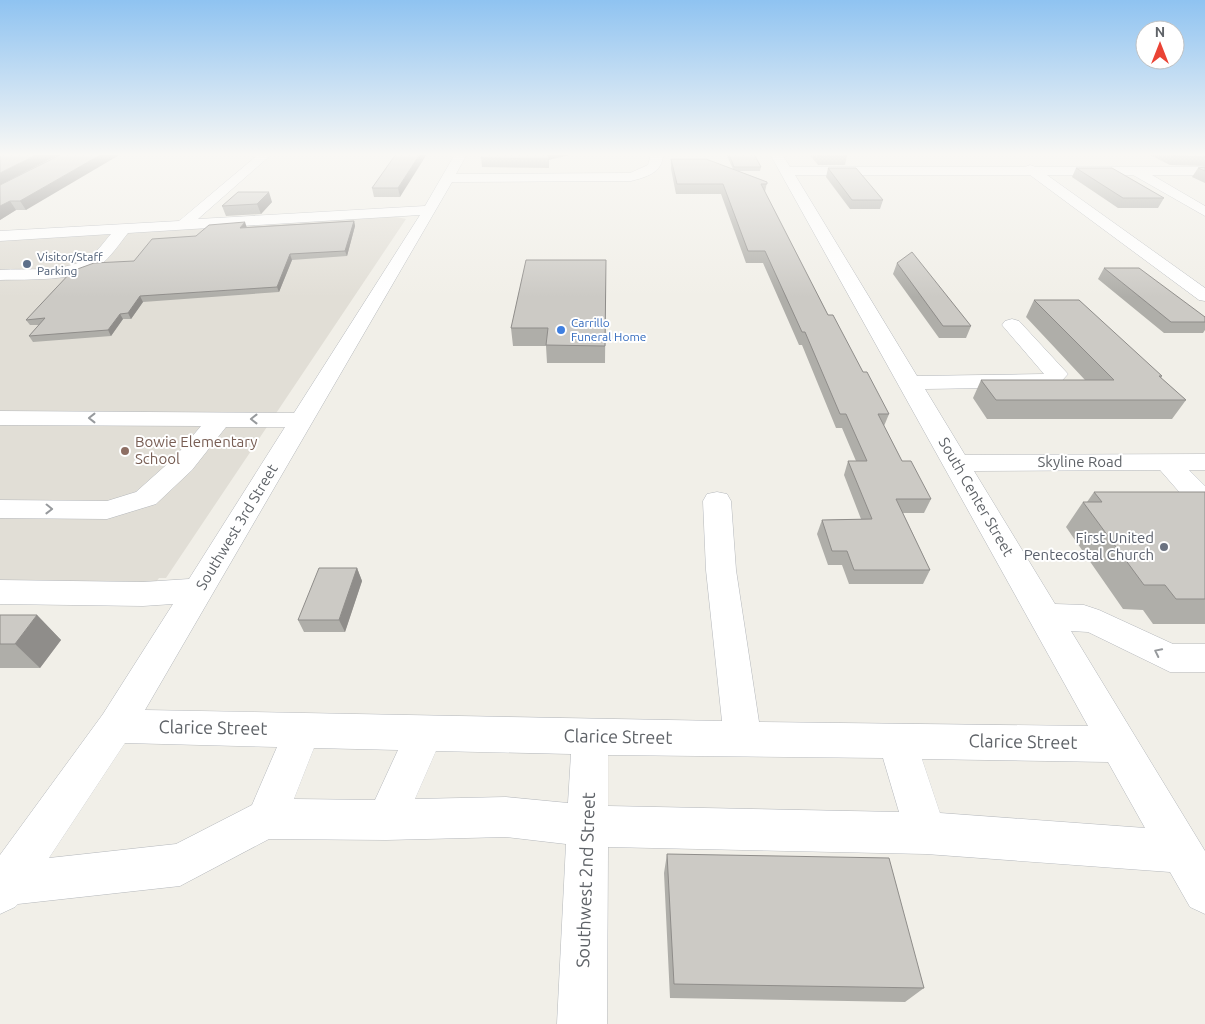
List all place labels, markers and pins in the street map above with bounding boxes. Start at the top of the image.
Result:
place label: Visitor/Staff Parking [37,250,103,277]
marker: Visitor/Staff Parking [21,258,33,270]
place label: Carrillo Funeral Home [571,316,646,343]
marker: Carrillo Funeral Home [555,324,567,336]
place label: Bowie Elementary School [135,433,258,467]
marker: Bowie Elementary School [119,445,131,457]
place label: First United Pentecostal Church [1024,529,1154,563]
marker: First United Pentecostal Church [1158,541,1170,553]

